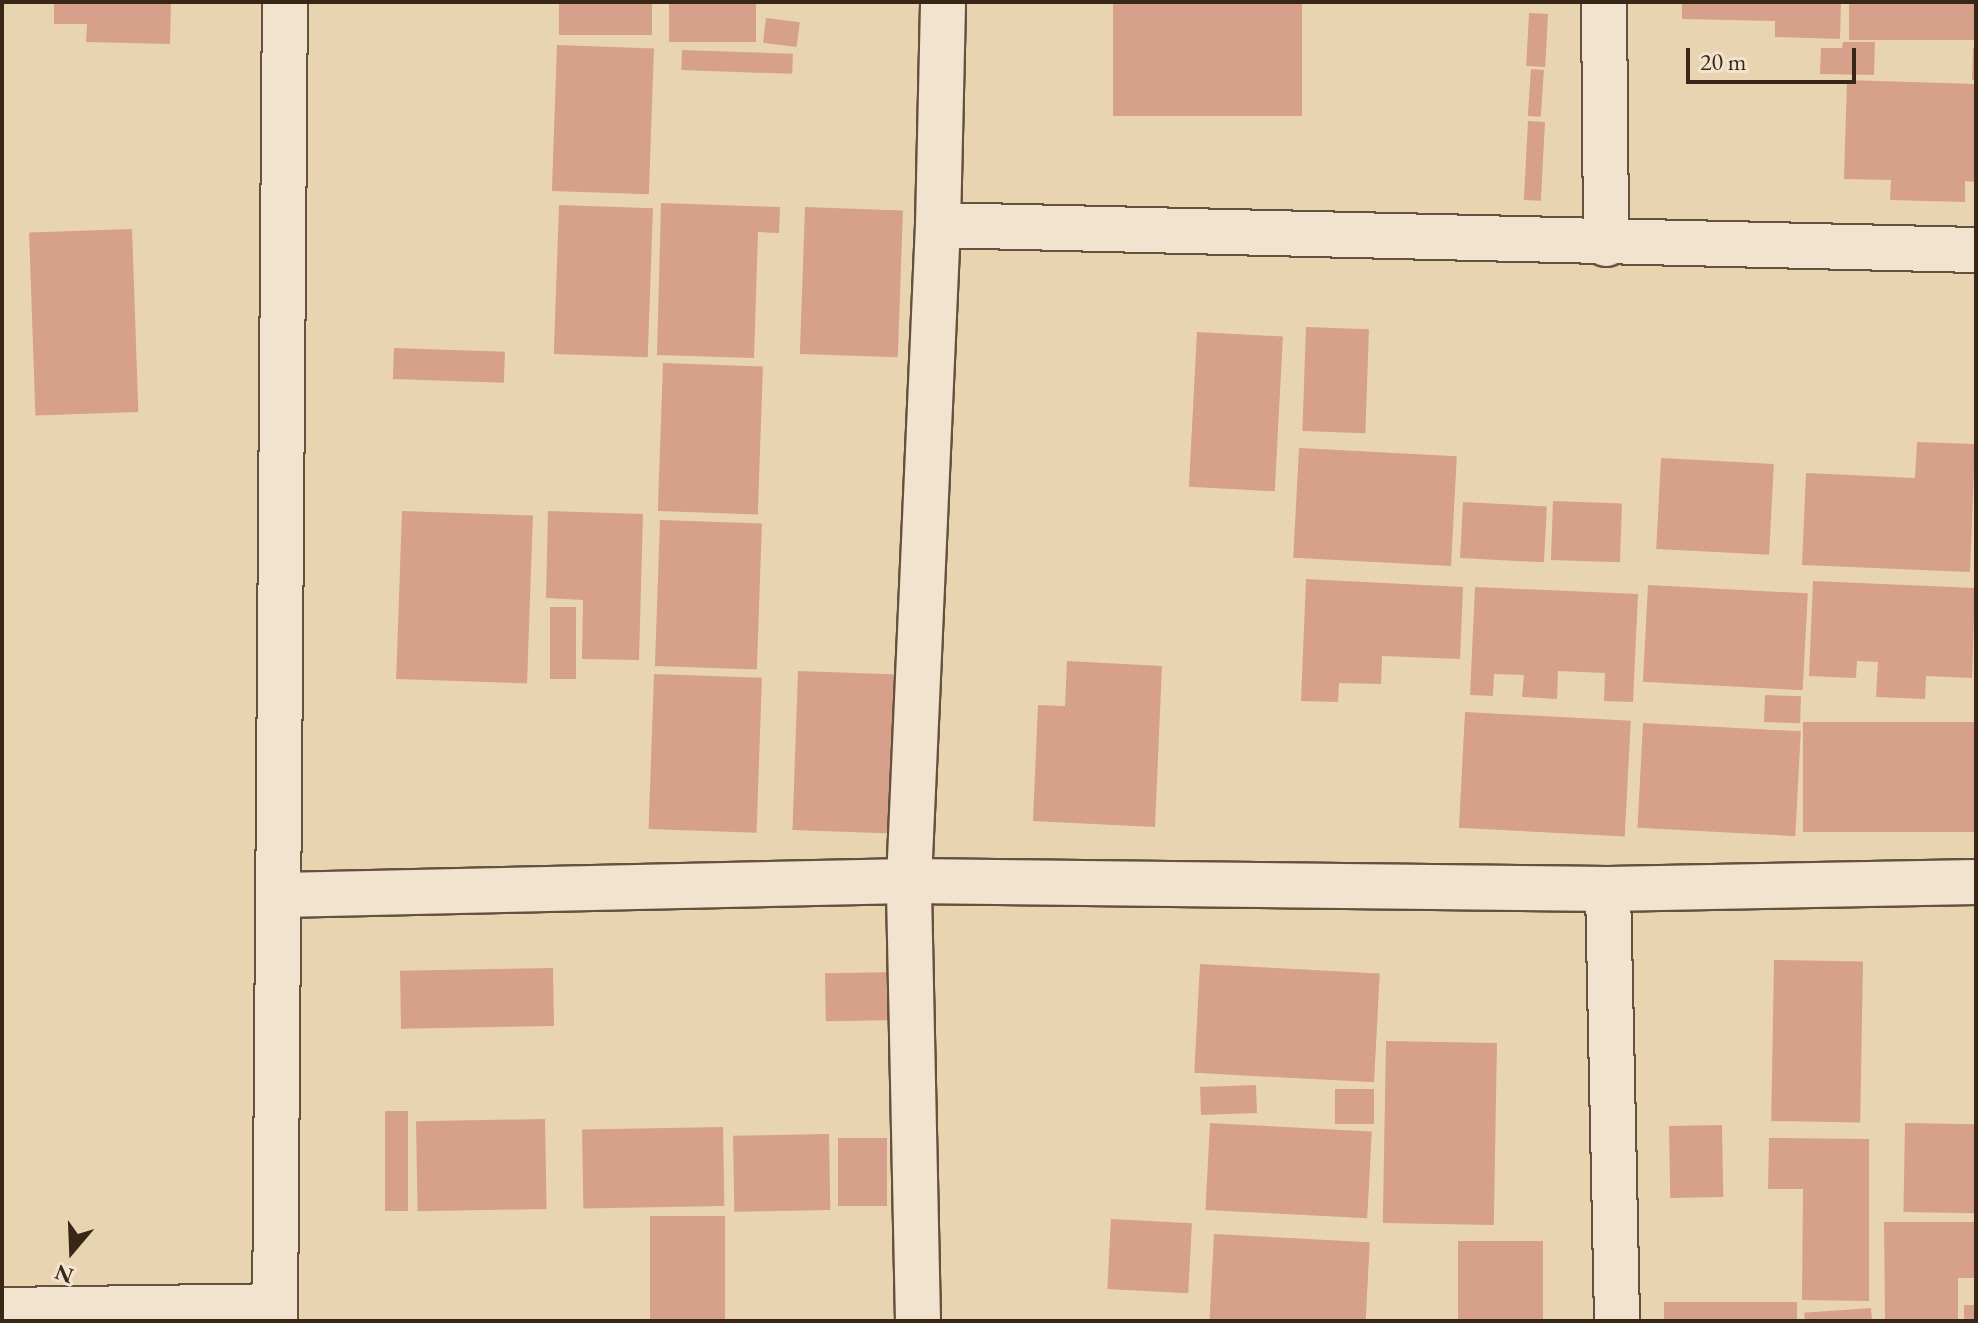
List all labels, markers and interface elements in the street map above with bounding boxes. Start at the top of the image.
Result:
scale bar [1690,32,1860,82]
text: 20 m [1700,46,1747,77]
north arrow [32,1211,112,1291]
text: N [51,1258,77,1291]

